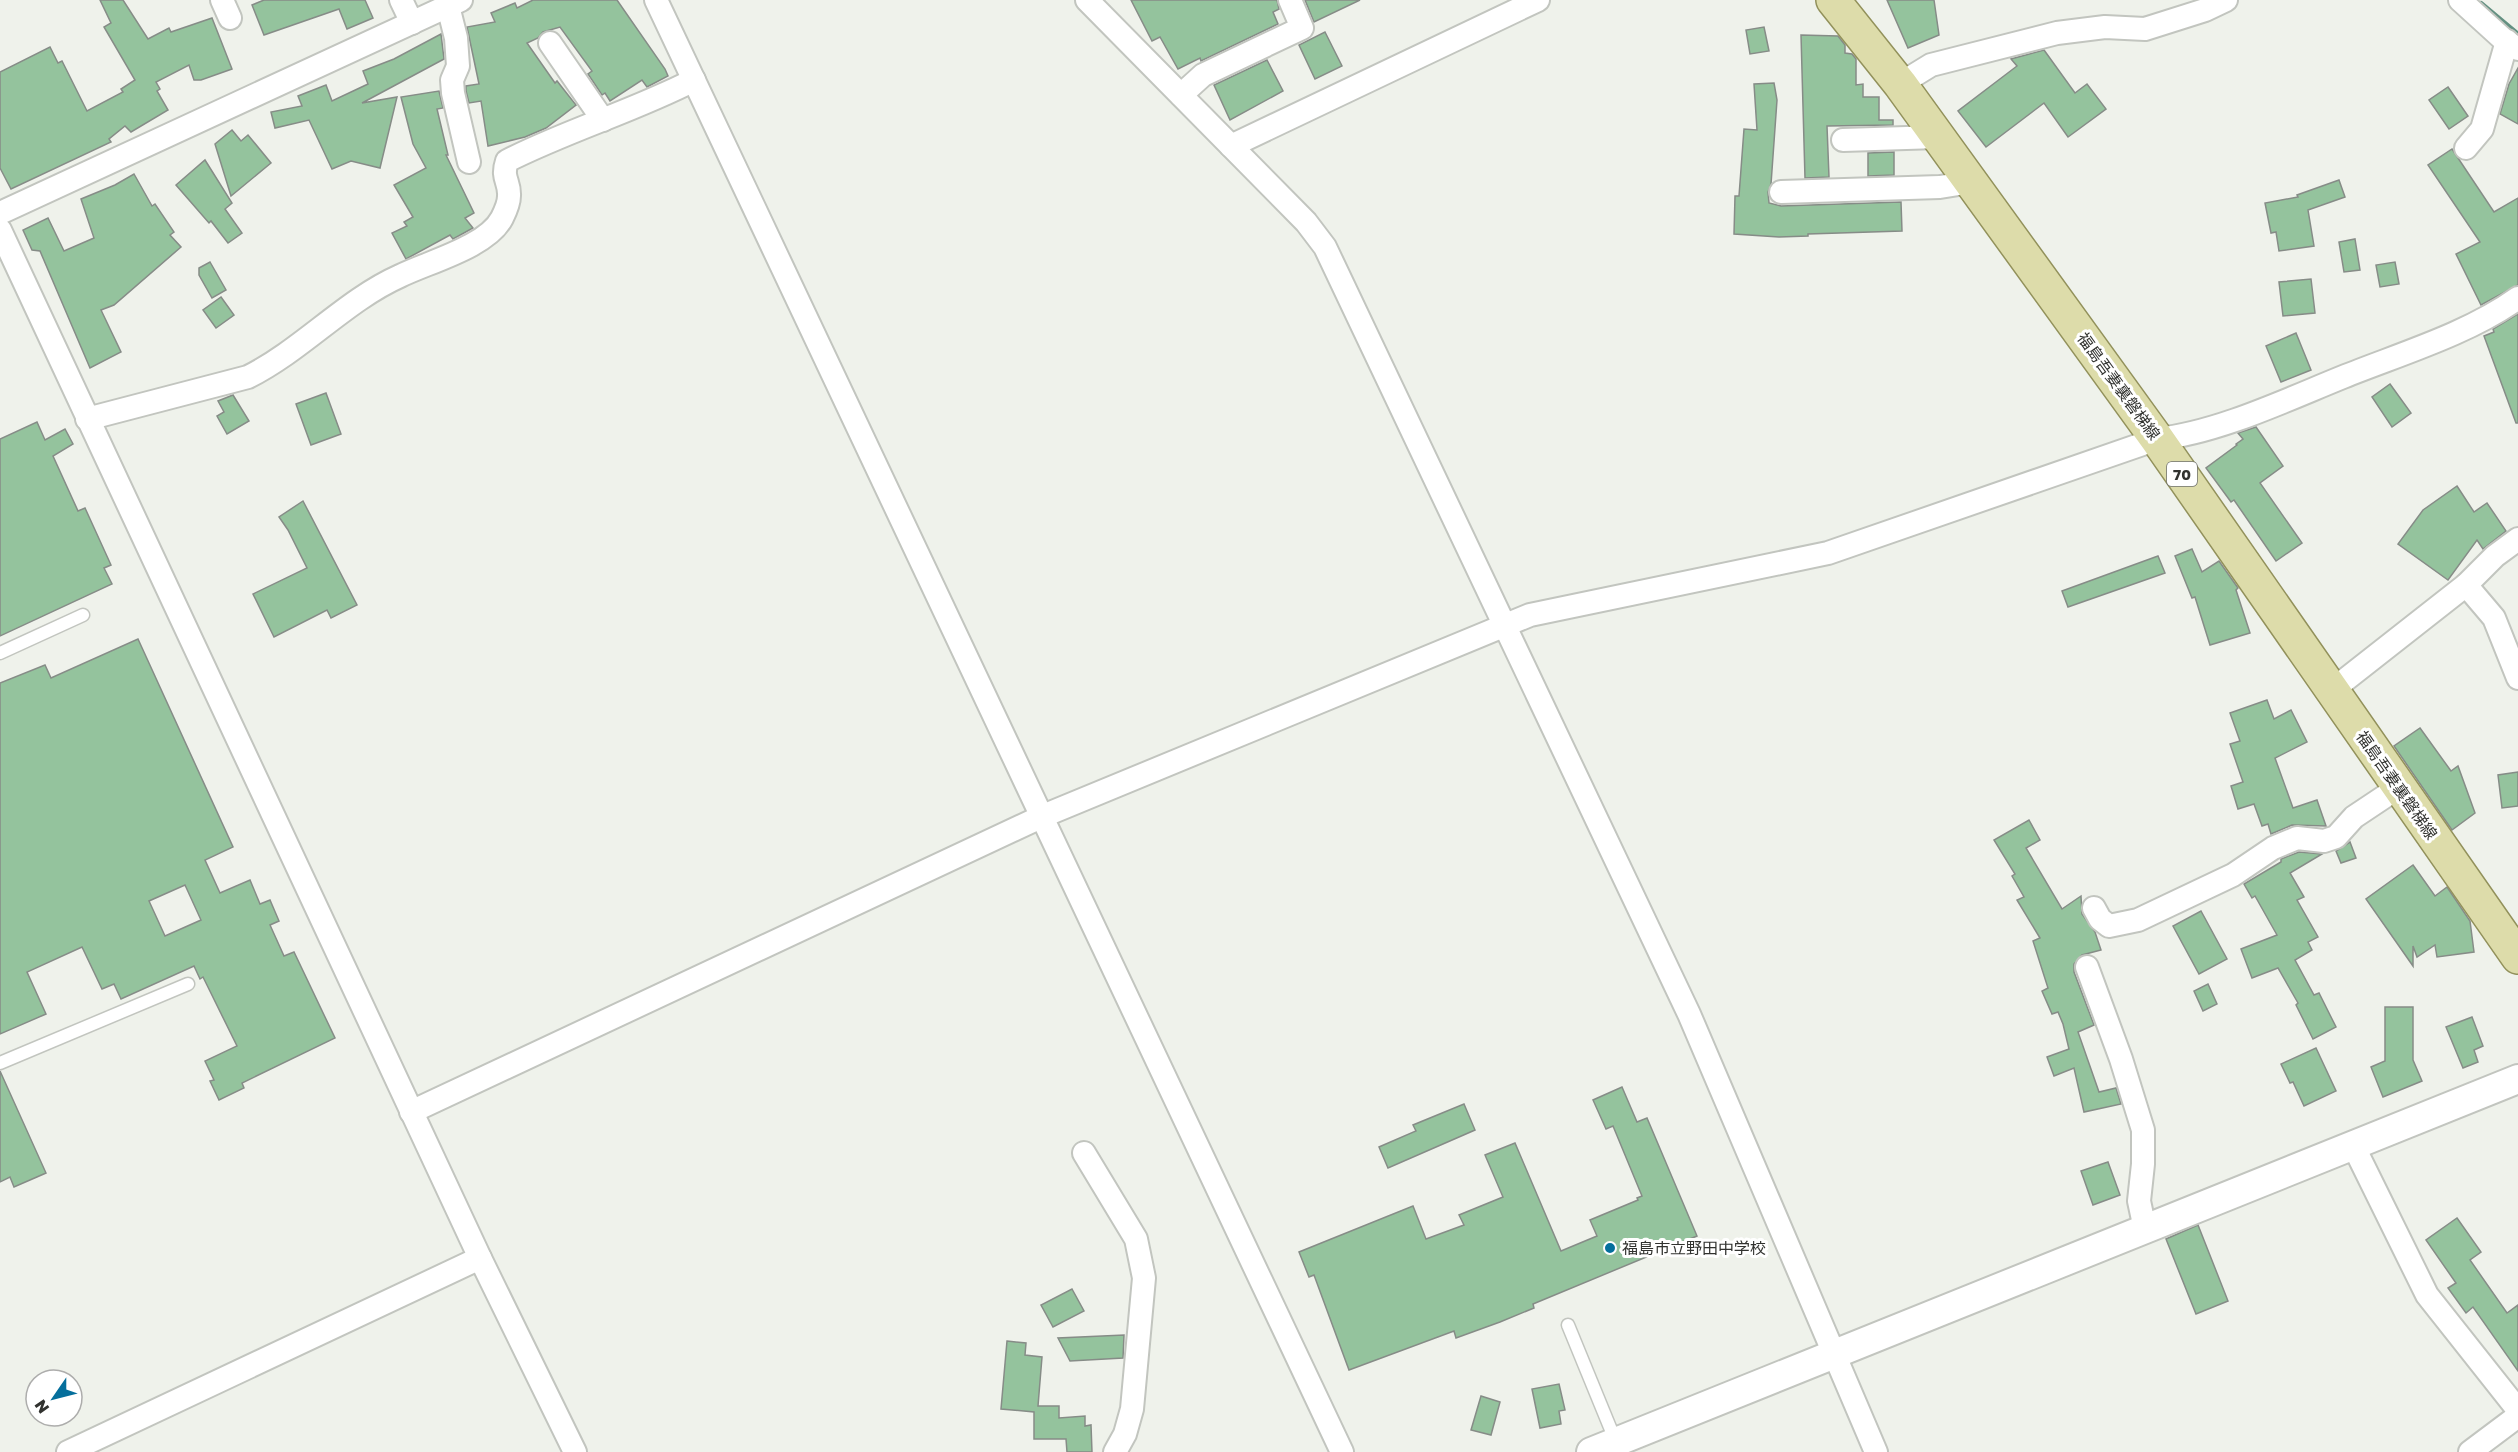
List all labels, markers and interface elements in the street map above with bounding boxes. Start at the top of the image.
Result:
street label: 福島吾妻裏磐梯線 [2073,328,2165,444]
road number: 70 [2167,462,2197,486]
street label: 福島吾妻裏磐梯線 [2352,727,2442,843]
place label: 福島市立野田中学校 [1622,1238,1766,1258]
marker: 福島市立野田中学校 [1603,1241,1617,1255]
north arrow [24,1368,84,1428]
text: N [30,1396,53,1417]

